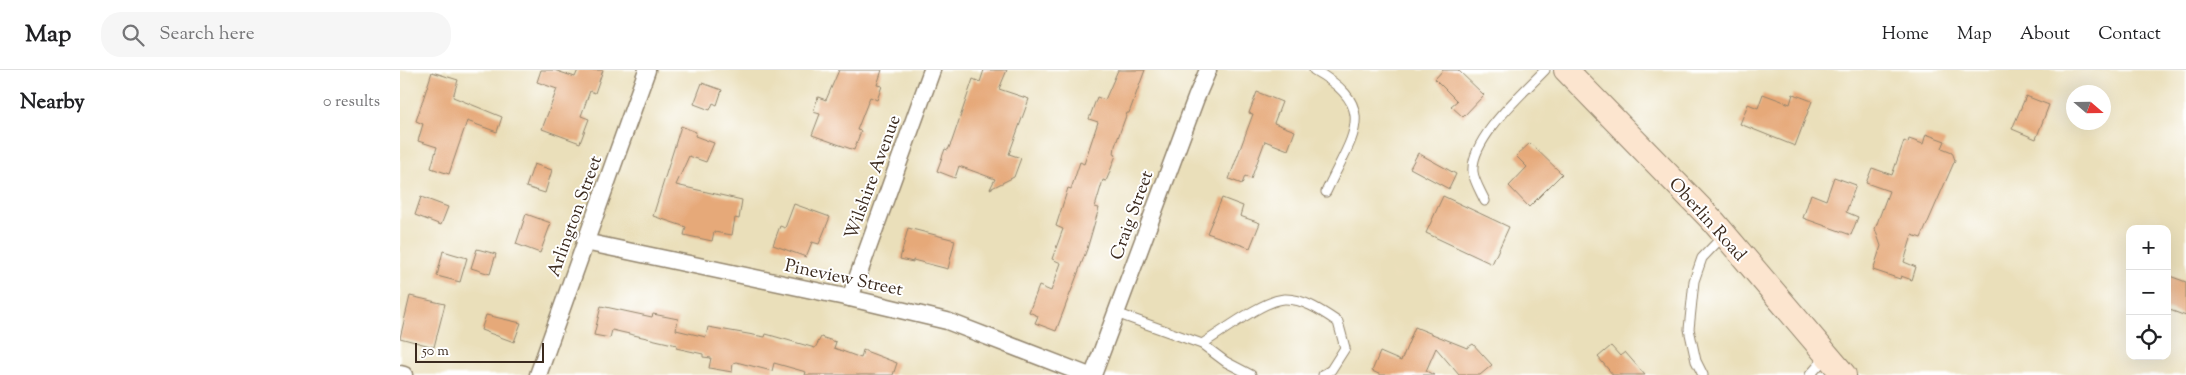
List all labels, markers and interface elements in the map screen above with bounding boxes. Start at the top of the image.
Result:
search box [101,12,451,57]
text: Map [25,18,71,52]
icon: search [119,21,147,49]
text: Search here [159,21,255,48]
text: Home [1882,22,1929,48]
text: Map [1957,22,1992,48]
text: About [2020,22,2070,48]
text: Contact [2098,22,2161,48]
north arrow [2066,85,2111,130]
text: Nearby [20,88,85,118]
text: 0 results [323,91,380,114]
street label: Wilshire Avenue [839,112,908,244]
street label: Arlington Street [542,152,610,281]
street label: Craig Street [1105,167,1161,264]
street label: Oberlin Road [1662,173,1751,268]
map controls [2126,225,2171,360]
button: + [2126,225,2171,270]
street label: Pineview Street [782,254,905,304]
button: − [2126,270,2171,315]
button: locate [2126,315,2171,360]
scale bar [415,340,544,363]
text: 50 m [422,342,449,362]

